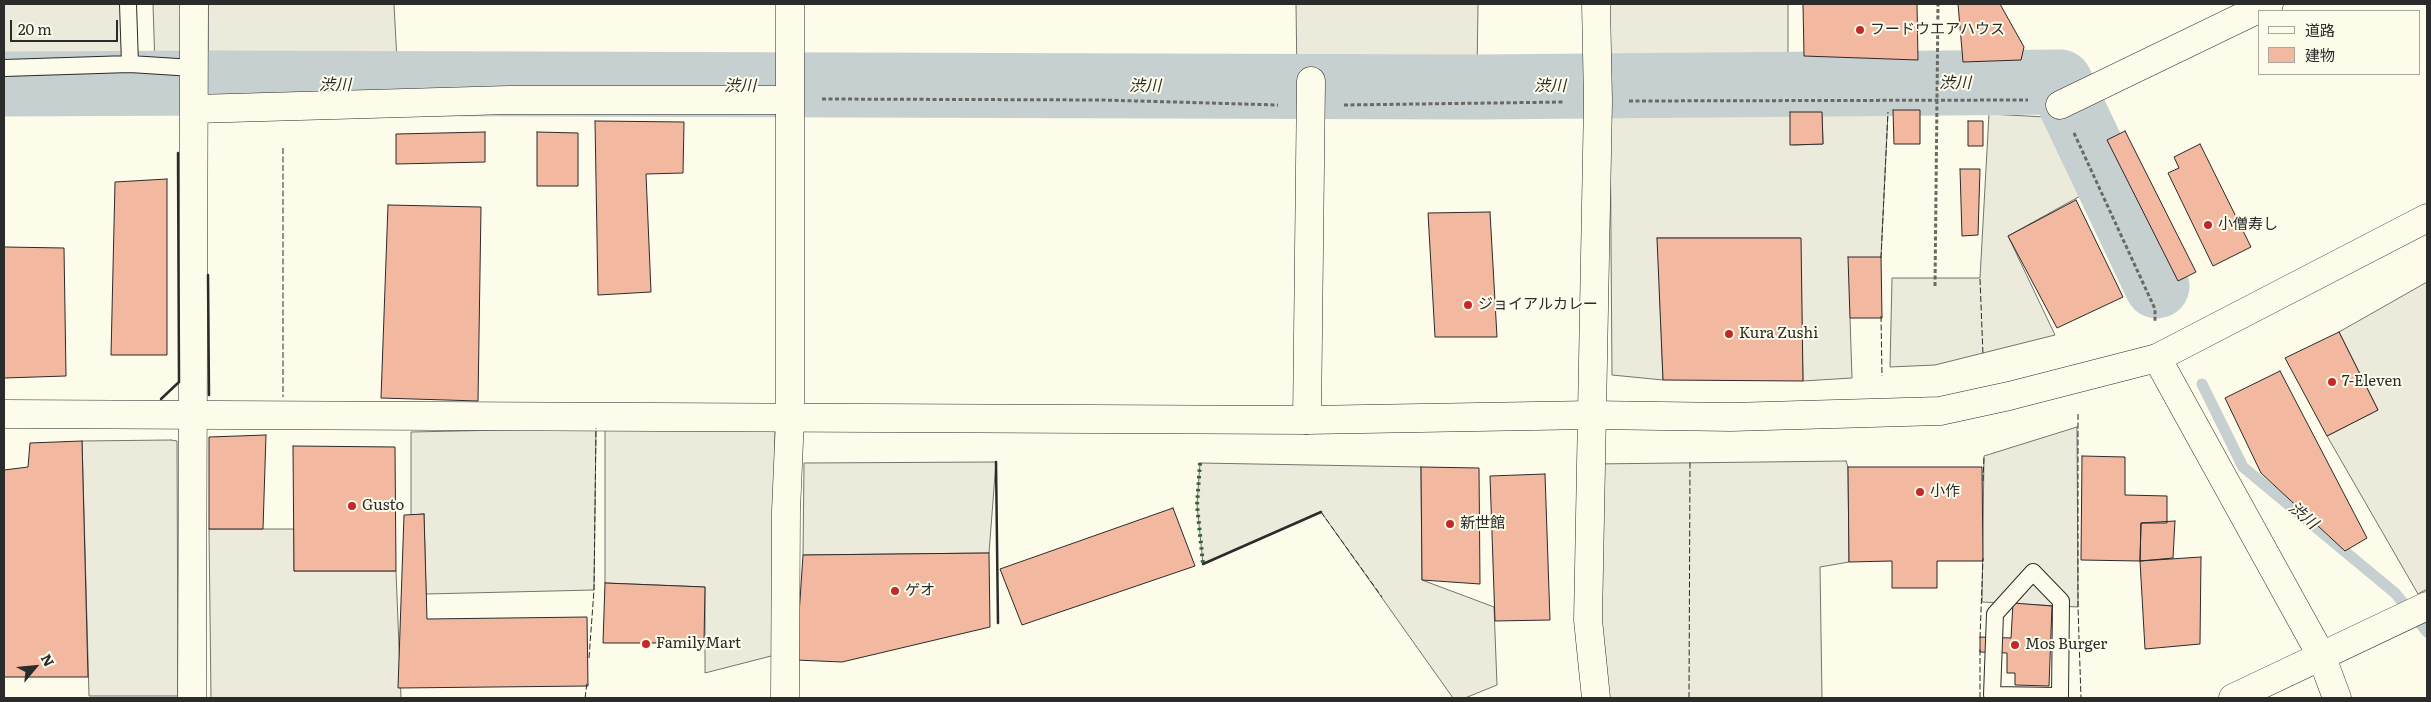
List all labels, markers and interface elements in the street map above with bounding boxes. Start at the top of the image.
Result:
scale bar [12,10,120,42]
legend [2258,10,2421,75]
text: 20 m [18,17,52,40]
text: 道路 [2305,18,2335,41]
place label: フードウエアハウス [1870,21,2005,39]
marker: フードウエアハウス [1854,24,1866,36]
text: 建物 [2305,43,2335,66]
water label: 渋川 [1939,73,1971,93]
water label: 渋川 [319,75,351,95]
water label: 渋川 [724,76,756,96]
water label: 渋川 [1129,76,1161,96]
water label: 渋川 [1534,76,1566,96]
place label: 小僧寿し [2218,216,2278,234]
marker: 小僧寿し [2202,219,2214,231]
place label: ジョイアルカレー [1478,296,1598,314]
marker: ジョイアルカレー [1462,299,1474,311]
place label: Kura Zushi [1739,325,1818,343]
marker: Kura Zushi [1723,328,1735,340]
place label: 7-Eleven [2342,373,2402,391]
marker: 7-Eleven [2326,376,2338,388]
place label: 小作 [1930,483,1960,501]
marker: 小作 [1914,486,1926,498]
place label: Gusto [362,497,404,515]
water label: 渋川 [2285,498,2321,534]
marker: Gusto [346,500,358,512]
place label: 新世館 [1460,515,1505,533]
marker: 新世館 [1444,518,1456,530]
place label: ゲオ [905,582,935,600]
marker: ゲオ [889,585,901,597]
place label: FamilyMart [656,635,741,653]
place label: Mos Burger [2025,636,2107,654]
marker: FamilyMart [640,638,652,650]
marker: Mos Burger [2009,639,2021,651]
north arrow [10,642,60,692]
text: N [37,650,60,670]

